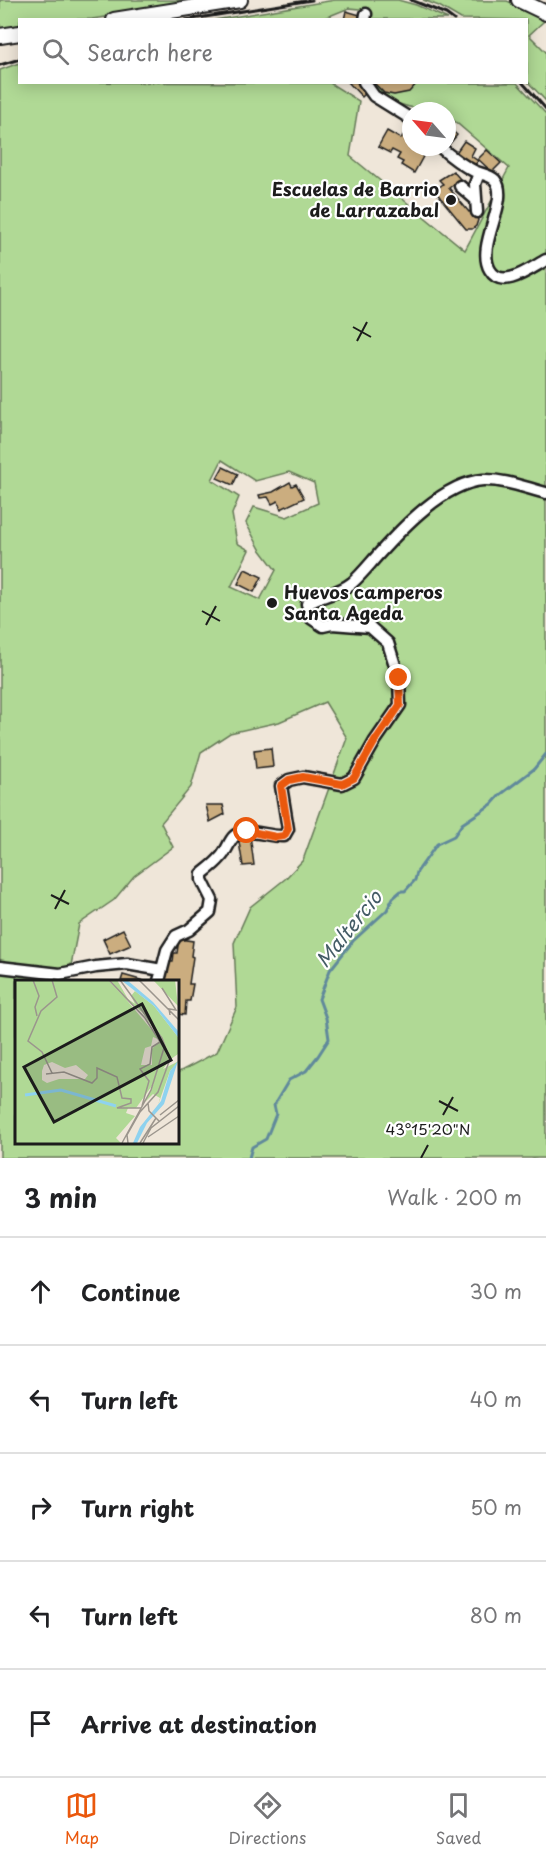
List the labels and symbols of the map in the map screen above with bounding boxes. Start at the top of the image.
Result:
north arrow [402,102,456,156]
place label: Escuelas de Barrio de Larrazabal [272,175,439,223]
marker: Escuelas de Barrio de Larrazabal [444,193,458,207]
place label: Huevos camperos Santa Ageda [284,578,443,626]
marker: Huevos camperos Santa Ageda [265,596,279,610]
route end [385,664,411,690]
route start [233,817,259,843]
water label: Maltercio [308,883,389,973]
inset map [15,980,178,1143]
text: 43°15'20"N [386,1117,470,1140]

